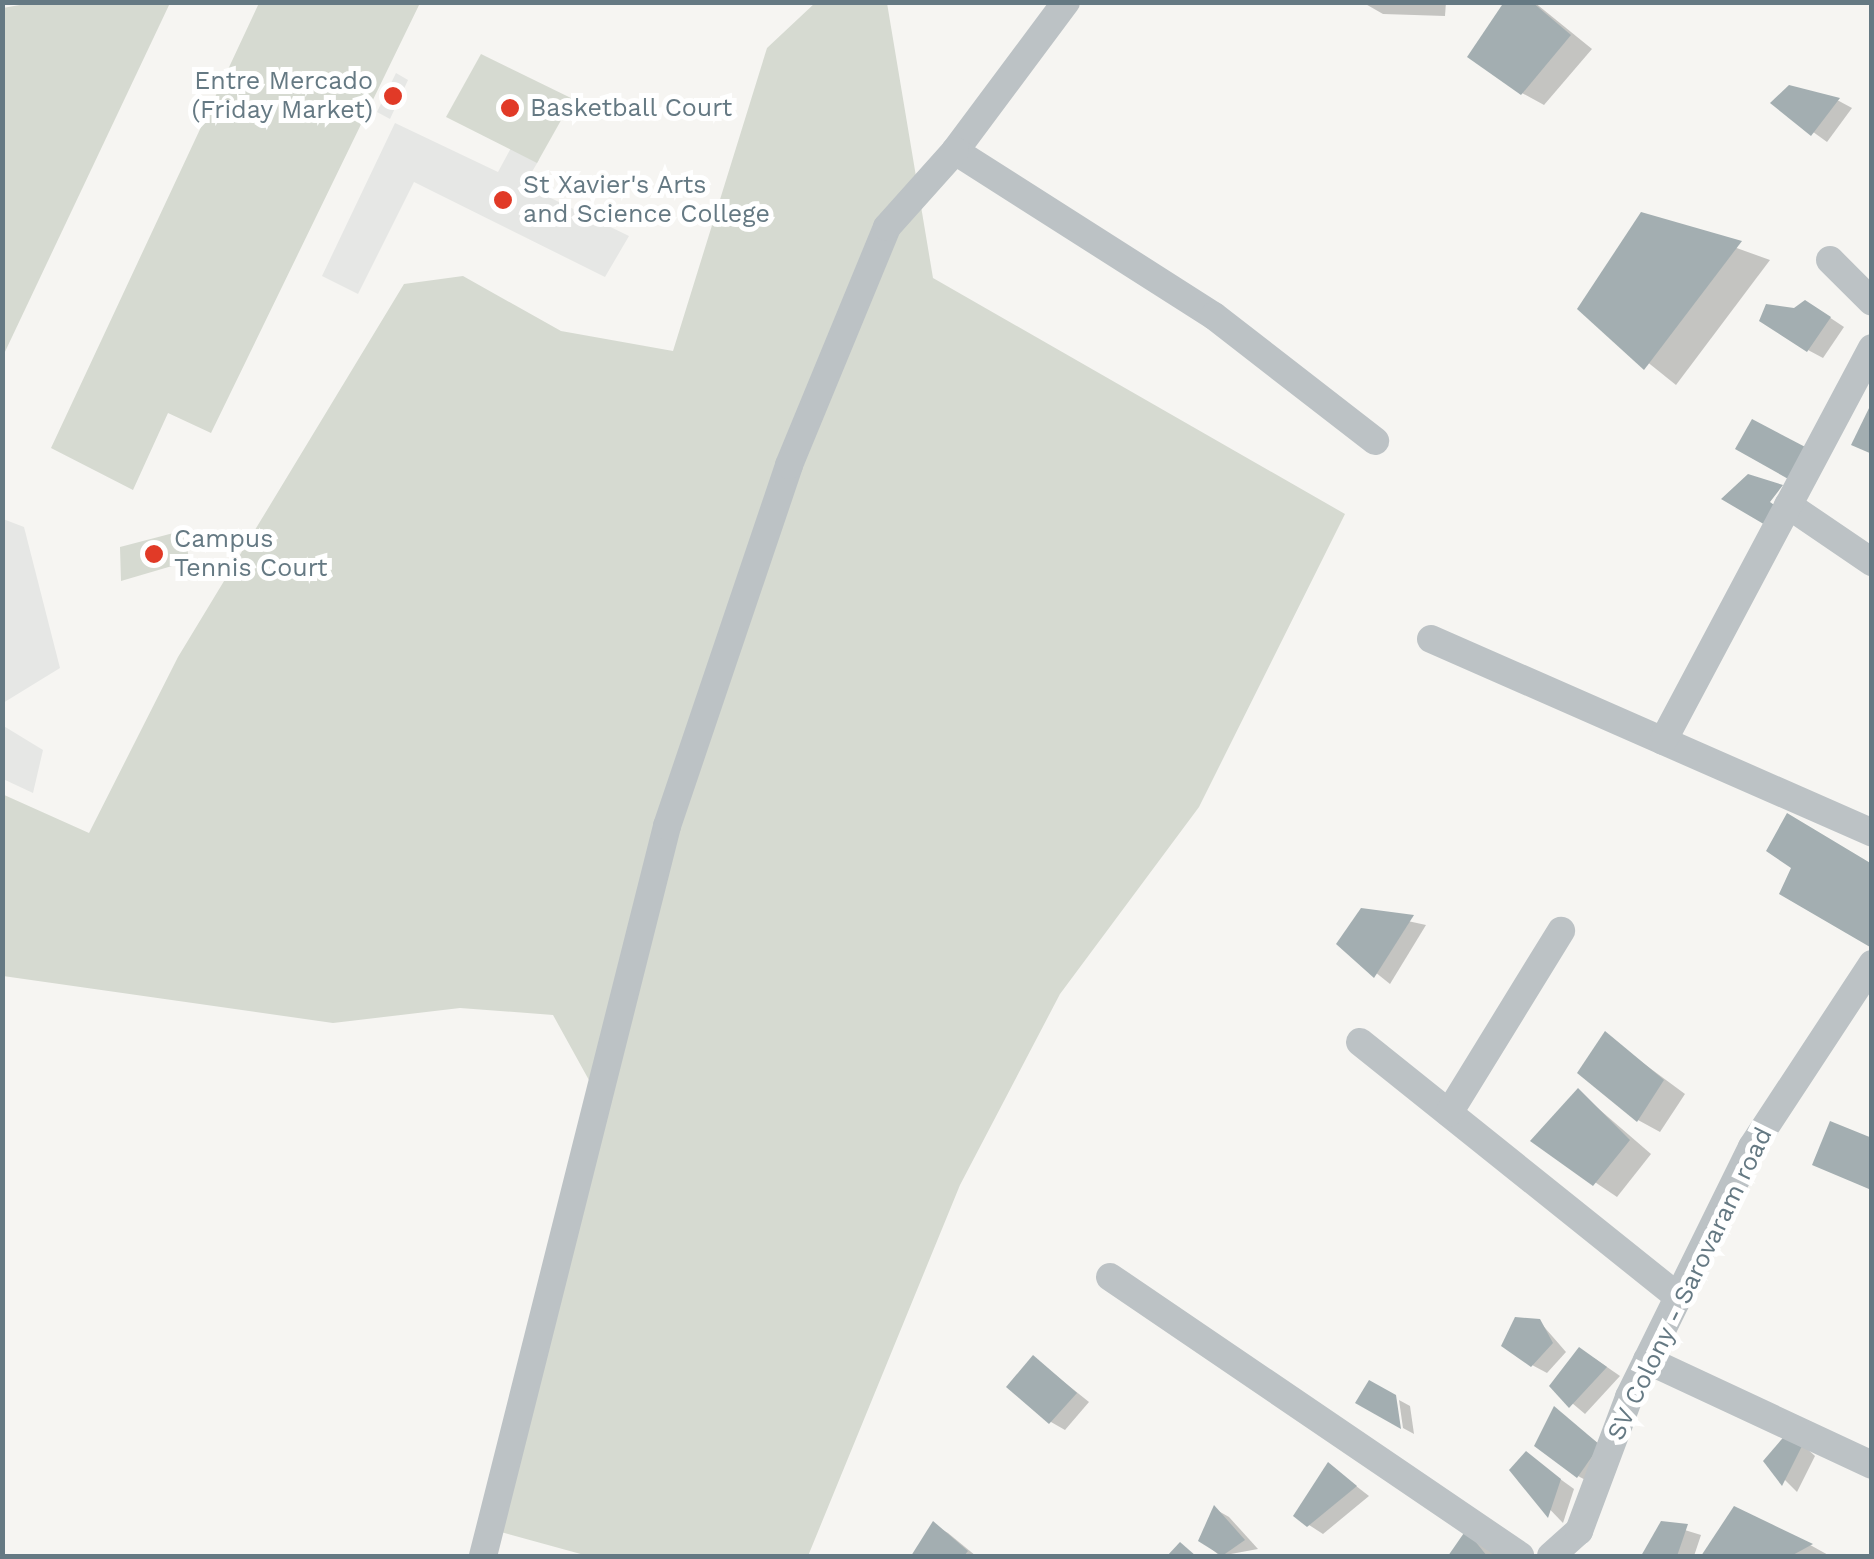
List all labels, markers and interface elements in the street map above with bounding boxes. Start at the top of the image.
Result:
place label: Entre Mercado (Friday Market) [191,67,373,126]
marker: Entre Mercado (Friday Market) [382,85,404,107]
place label: Basketball Court [530,93,733,123]
marker: Basketball Court [499,97,521,119]
place label: St Xavier's Arts and Science College [523,171,770,230]
marker: St Xavier's Arts and Science College [492,189,514,211]
place label: Campus Tennis Court [174,525,328,584]
marker: Campus Tennis Court [143,543,165,565]
street label: SV Colony - Sarovaram road [1601,1122,1779,1446]

